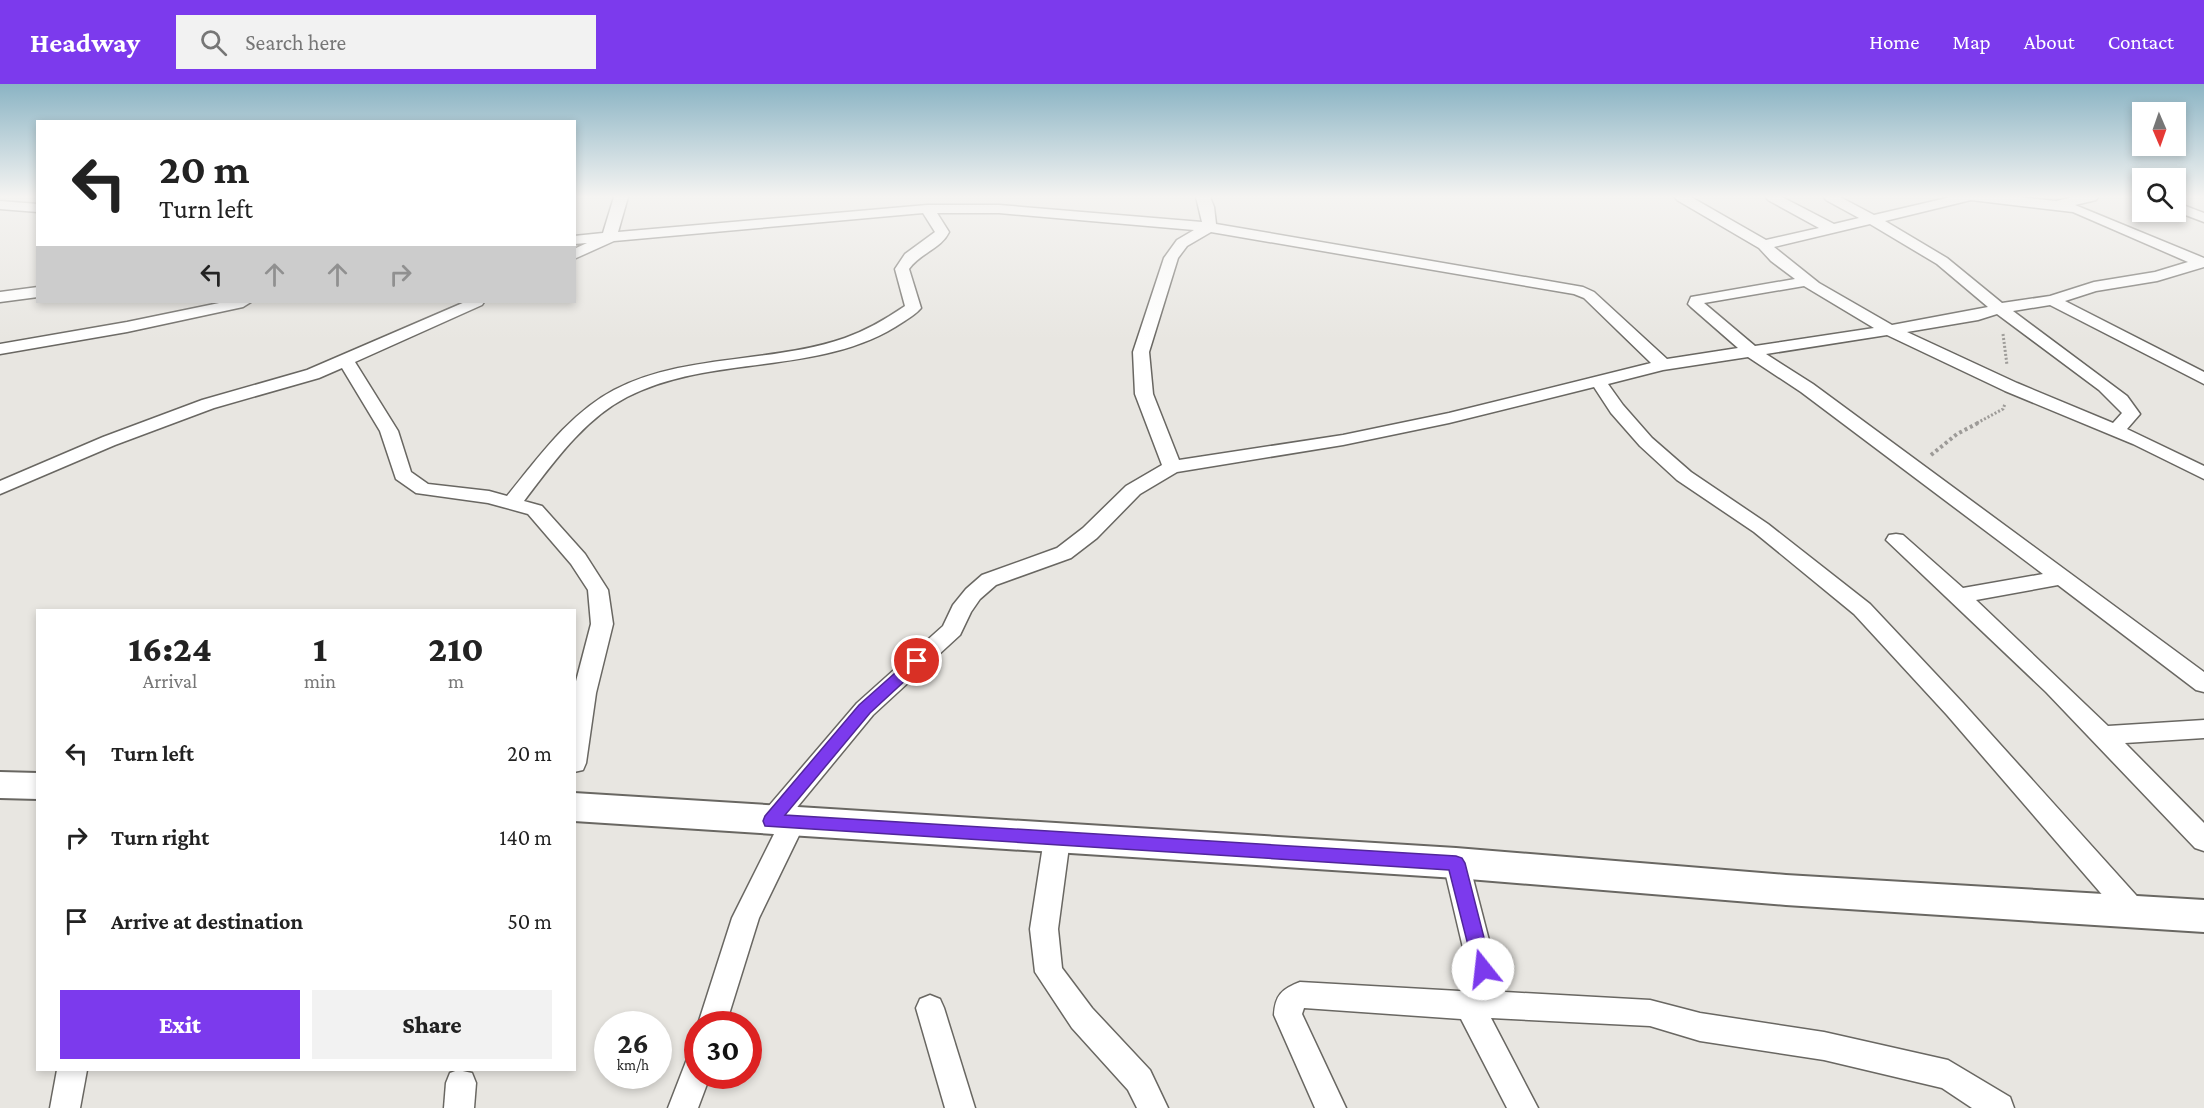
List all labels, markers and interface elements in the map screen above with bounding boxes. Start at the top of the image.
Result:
search box [176,15,596,69]
icon: search [197,26,230,59]
text: Headway [30,27,140,58]
text: Search here [245,30,346,55]
text: Home [1869,30,1919,54]
text: Map [1952,30,1991,54]
text: About [2024,30,2075,54]
text: Contact [2108,30,2174,54]
north arrow [2132,102,2186,156]
map controls [2132,102,2186,222]
icon: left [60,144,138,222]
text: 20 m [159,145,250,192]
button: search [2132,168,2186,222]
text: Turn left [159,194,253,224]
icon: left [195,258,228,291]
icon: ahead [258,258,291,291]
icon: ahead [321,258,354,291]
icon: right [384,258,417,291]
text: 16:24 [128,629,212,669]
text: 1 [313,629,327,669]
text: 210 [428,629,484,669]
pin [891,635,942,686]
icon: arrive [900,644,933,677]
text: Arrival [143,670,197,692]
text: min [304,670,336,692]
text: m [448,670,464,692]
icon: left [60,737,93,770]
text: Turn left [111,741,194,766]
text: 20 m [507,741,552,766]
icon: right [60,821,93,854]
text: Turn right [111,825,209,850]
text: 140 m [499,825,552,850]
icon: arrive [60,905,93,938]
text: Arrive at destination [111,909,303,934]
text: 50 m [507,909,552,934]
position arrow [1451,937,1515,1001]
button: Exit [60,990,300,1059]
button: Share [312,990,552,1059]
speed limit sign: 30 [684,1011,762,1089]
text: 26 [617,1026,649,1059]
text: km/h [617,1057,649,1073]

